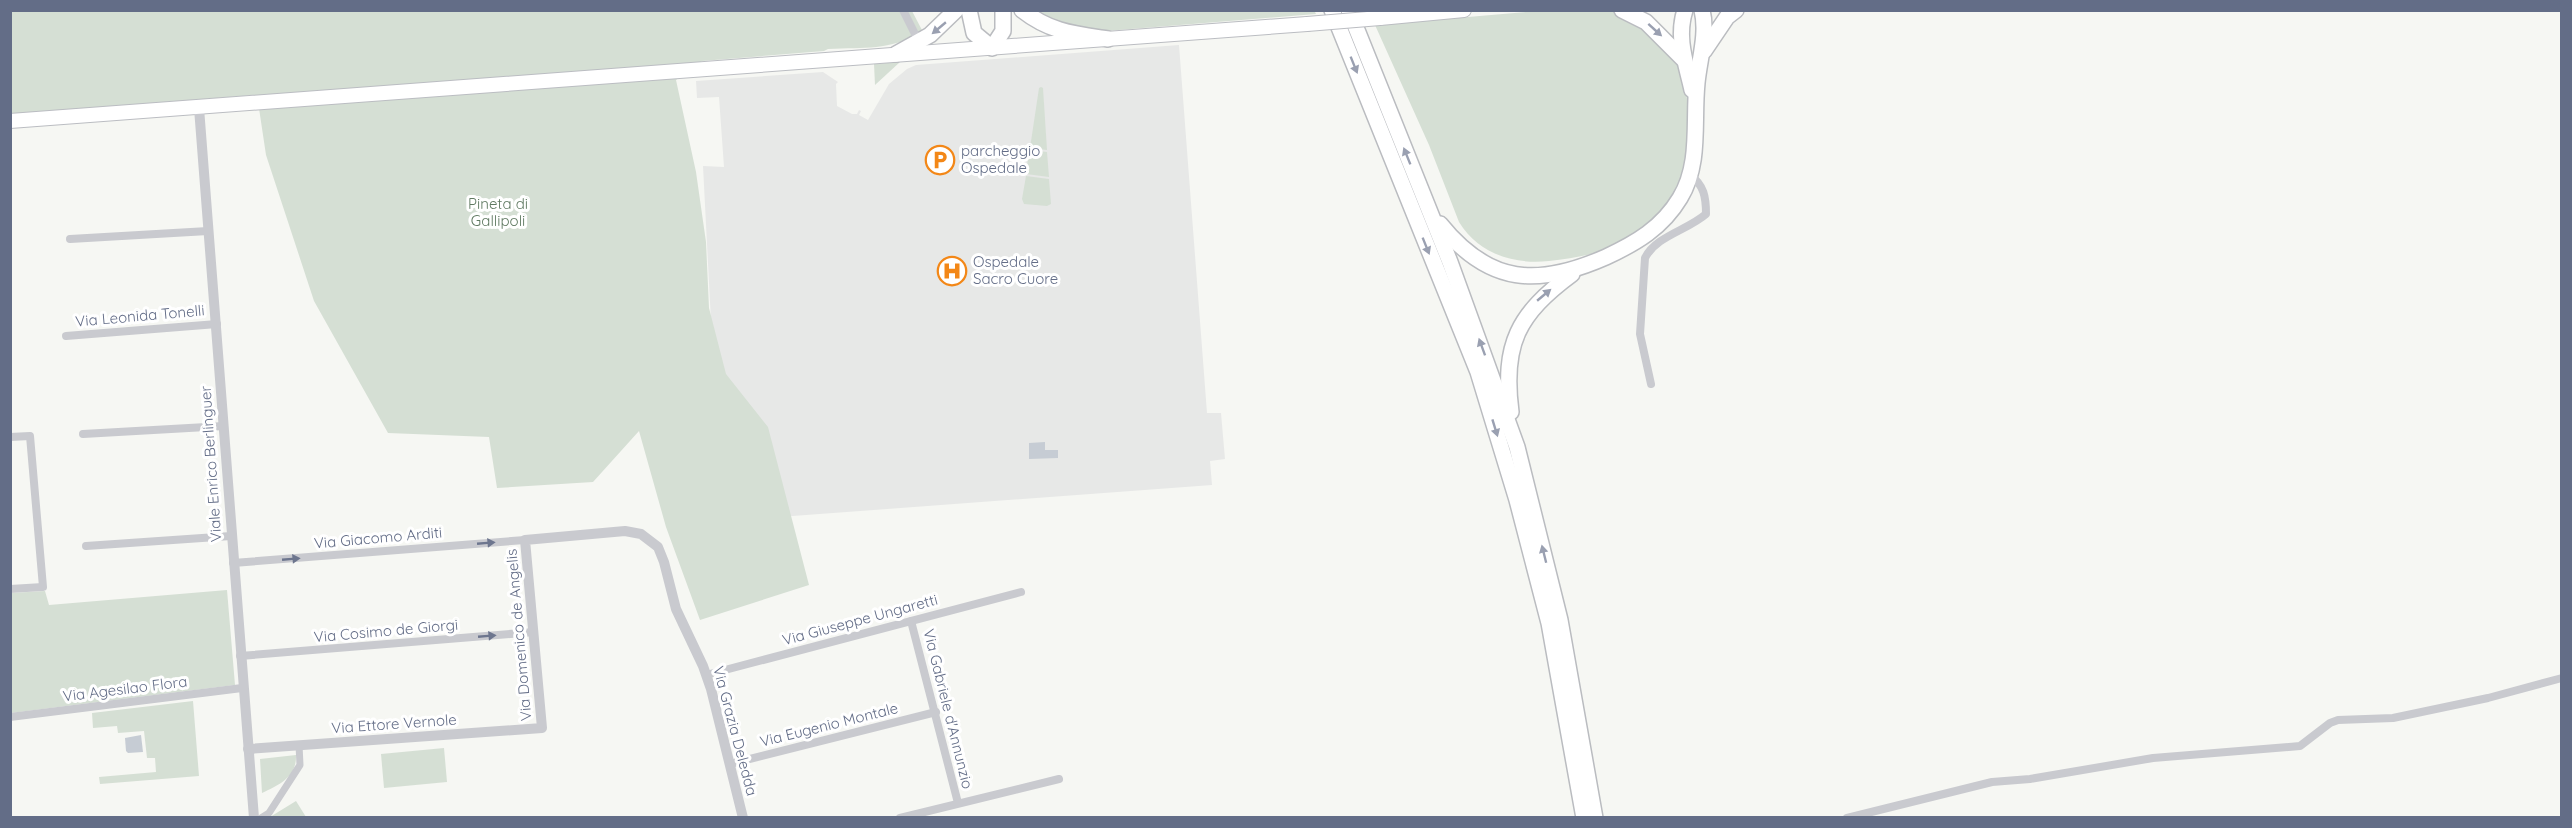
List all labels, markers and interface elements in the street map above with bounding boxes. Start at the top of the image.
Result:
one-way arrow [932,21,947,34]
one-way arrow [1648,23,1663,37]
one-way arrow [1349,56,1359,74]
place label: parcheggio Ospedale [961,141,1040,177]
parking icon: parcheggio Ospedale [924,144,956,176]
one-way arrow [1402,147,1412,165]
park label: Pineta di Gallipoli [468,194,528,230]
one-way arrow [1422,237,1431,255]
place label: Ospedale Sacro Cuore [973,252,1058,288]
hospital icon: Ospedale Sacro Cuore [936,255,968,287]
one-way arrow [1537,289,1552,302]
street label: Via Leonida Tonelli [75,300,205,331]
one-way arrow [1476,338,1486,356]
street label: Viale Enrico Berlinguer [196,385,225,543]
one-way arrow [1491,419,1500,437]
street label: Via Giacomo Arditi [313,522,443,553]
one-way arrow [476,538,495,548]
one-way arrow [1538,545,1548,563]
street label: Via Domenico de Angelis [502,548,535,722]
one-way arrow [282,554,301,564]
street label: Via Giuseppe Ungaretti [780,590,940,649]
street label: Via Cosimo de Giorgi [313,615,459,646]
street label: Via Gabriele d'Annunzio [919,627,978,791]
one-way arrow [477,631,496,641]
street label: Via Grazia Deledda [709,664,762,798]
street label: Via Agesilao Flora [62,671,188,706]
street label: Via Eugenio Montale [758,698,900,751]
street label: Via Ettore Vernole [331,710,457,737]

